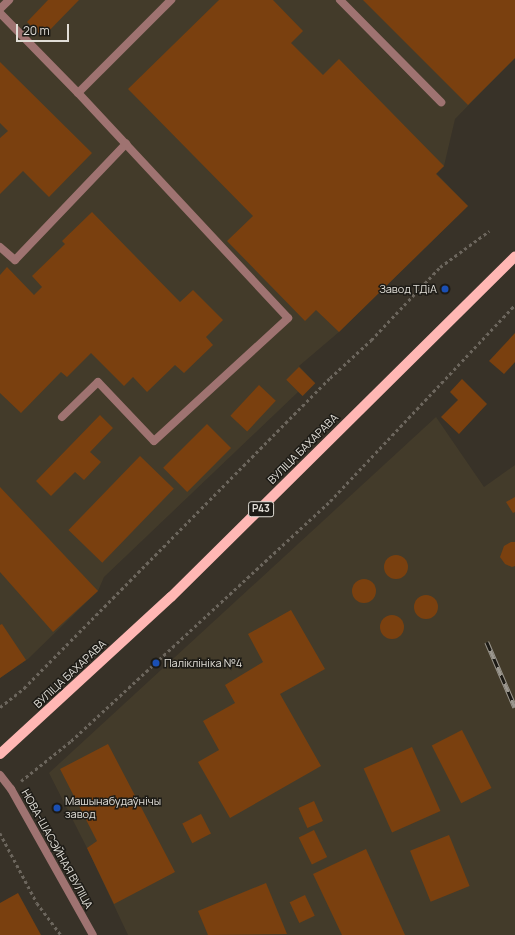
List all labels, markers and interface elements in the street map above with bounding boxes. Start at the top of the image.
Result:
scale bar [18,16,71,42]
text: 20 m [23,22,50,39]
place label: Завод ТДіА [379,282,437,296]
marker: Завод ТДіА [440,284,450,294]
street label: ВУЛІЦА БАХАРАВА [265,411,341,487]
road number: Р43 [248,501,274,517]
street label: ВУЛІЦА БАХАРАВА [31,637,109,711]
place label: Паліклініка №4 [164,656,242,670]
marker: Паліклініка №4 [151,658,161,668]
street label: НОВА-ШАСЭЙНАЯ ВУЛІЦА [19,787,95,911]
place label: Машынабудаўнічы завод [65,795,161,821]
marker: Машынабудаўнічы завод [52,803,62,813]

